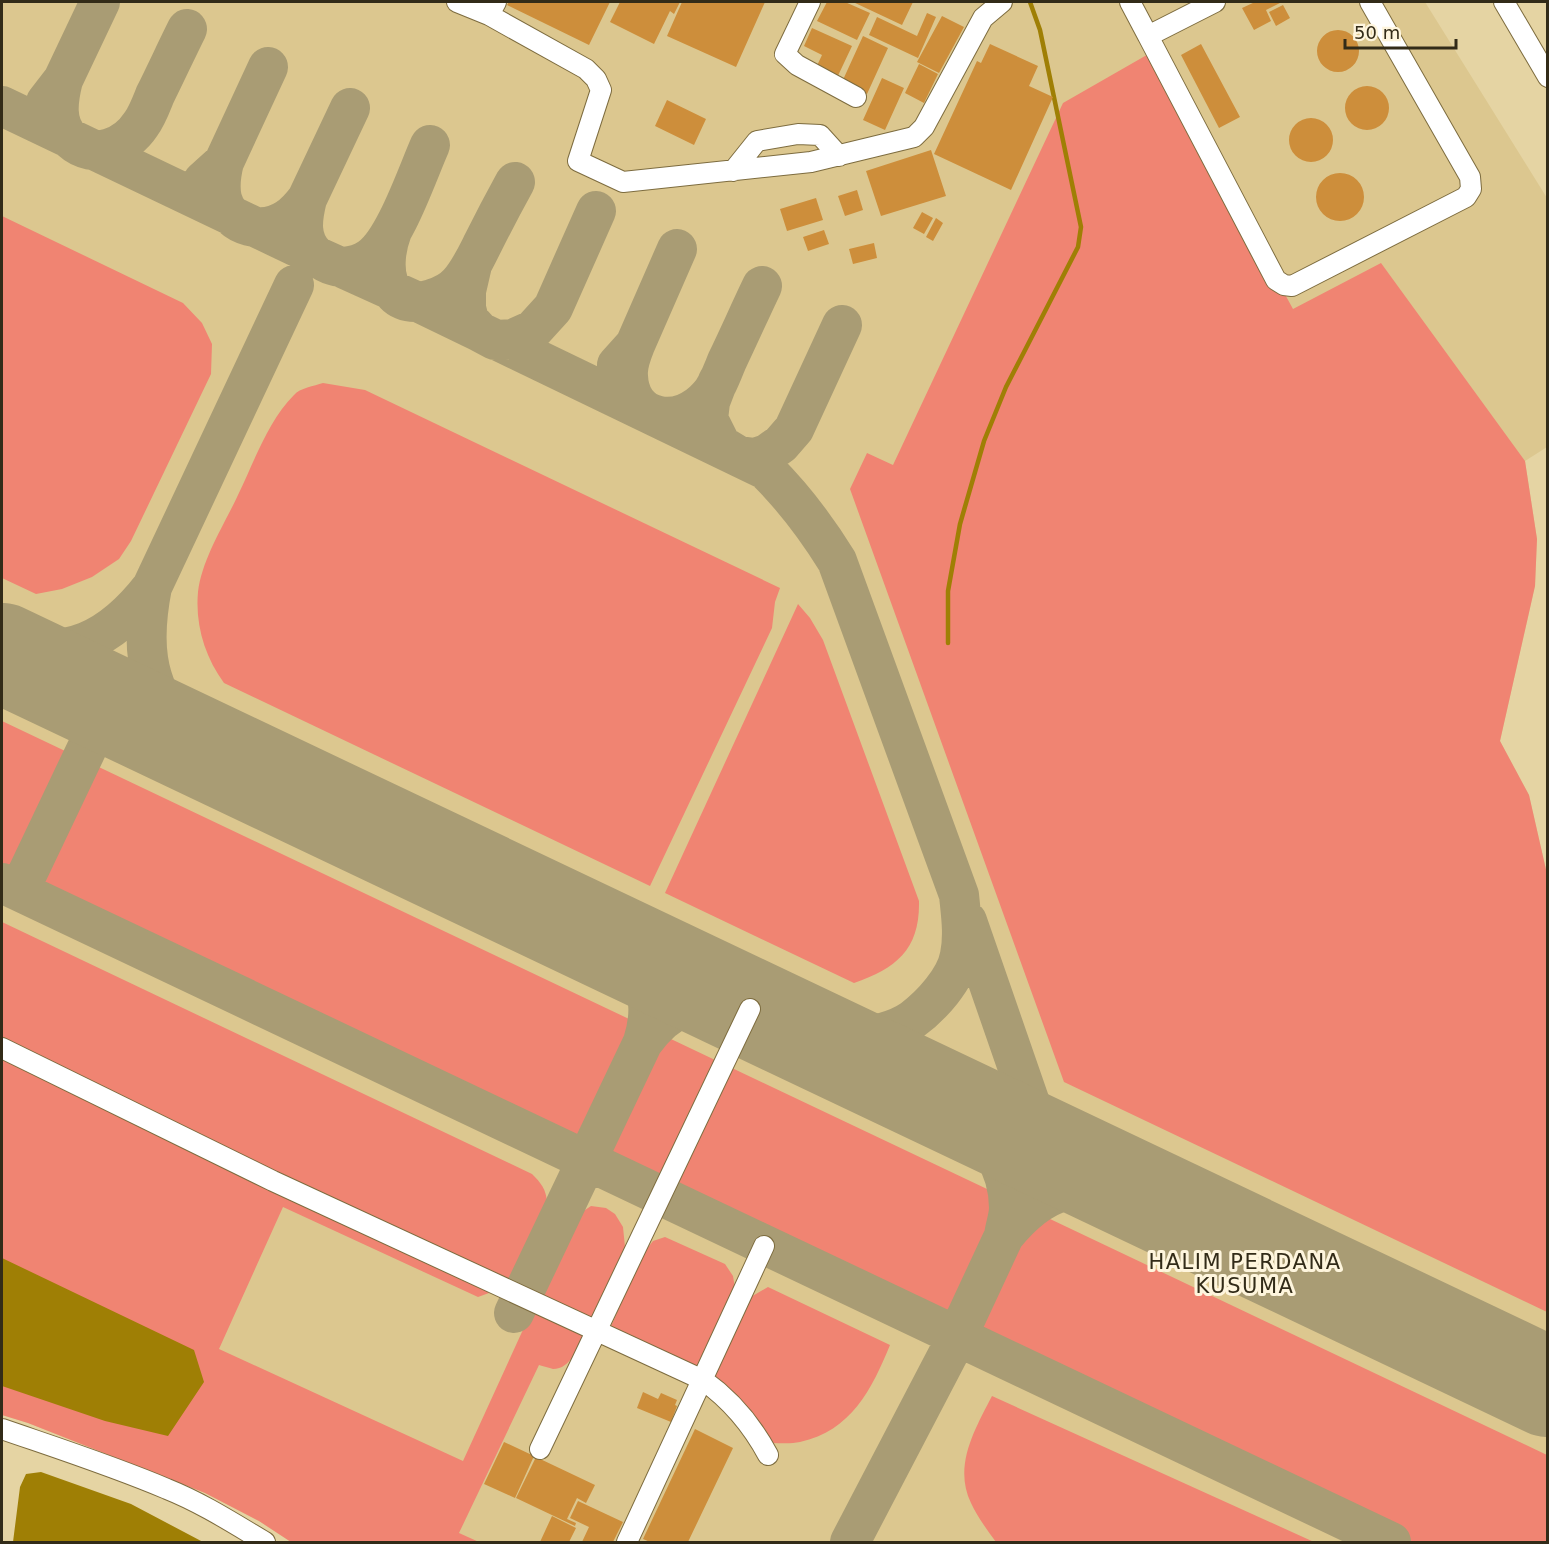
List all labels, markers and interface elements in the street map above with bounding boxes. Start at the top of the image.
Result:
scale bar [1345,12,1456,50]
text: 50 m [1354,22,1400,43]
district label: HALIM PERDANA KUSUMA [1148,1250,1342,1298]

